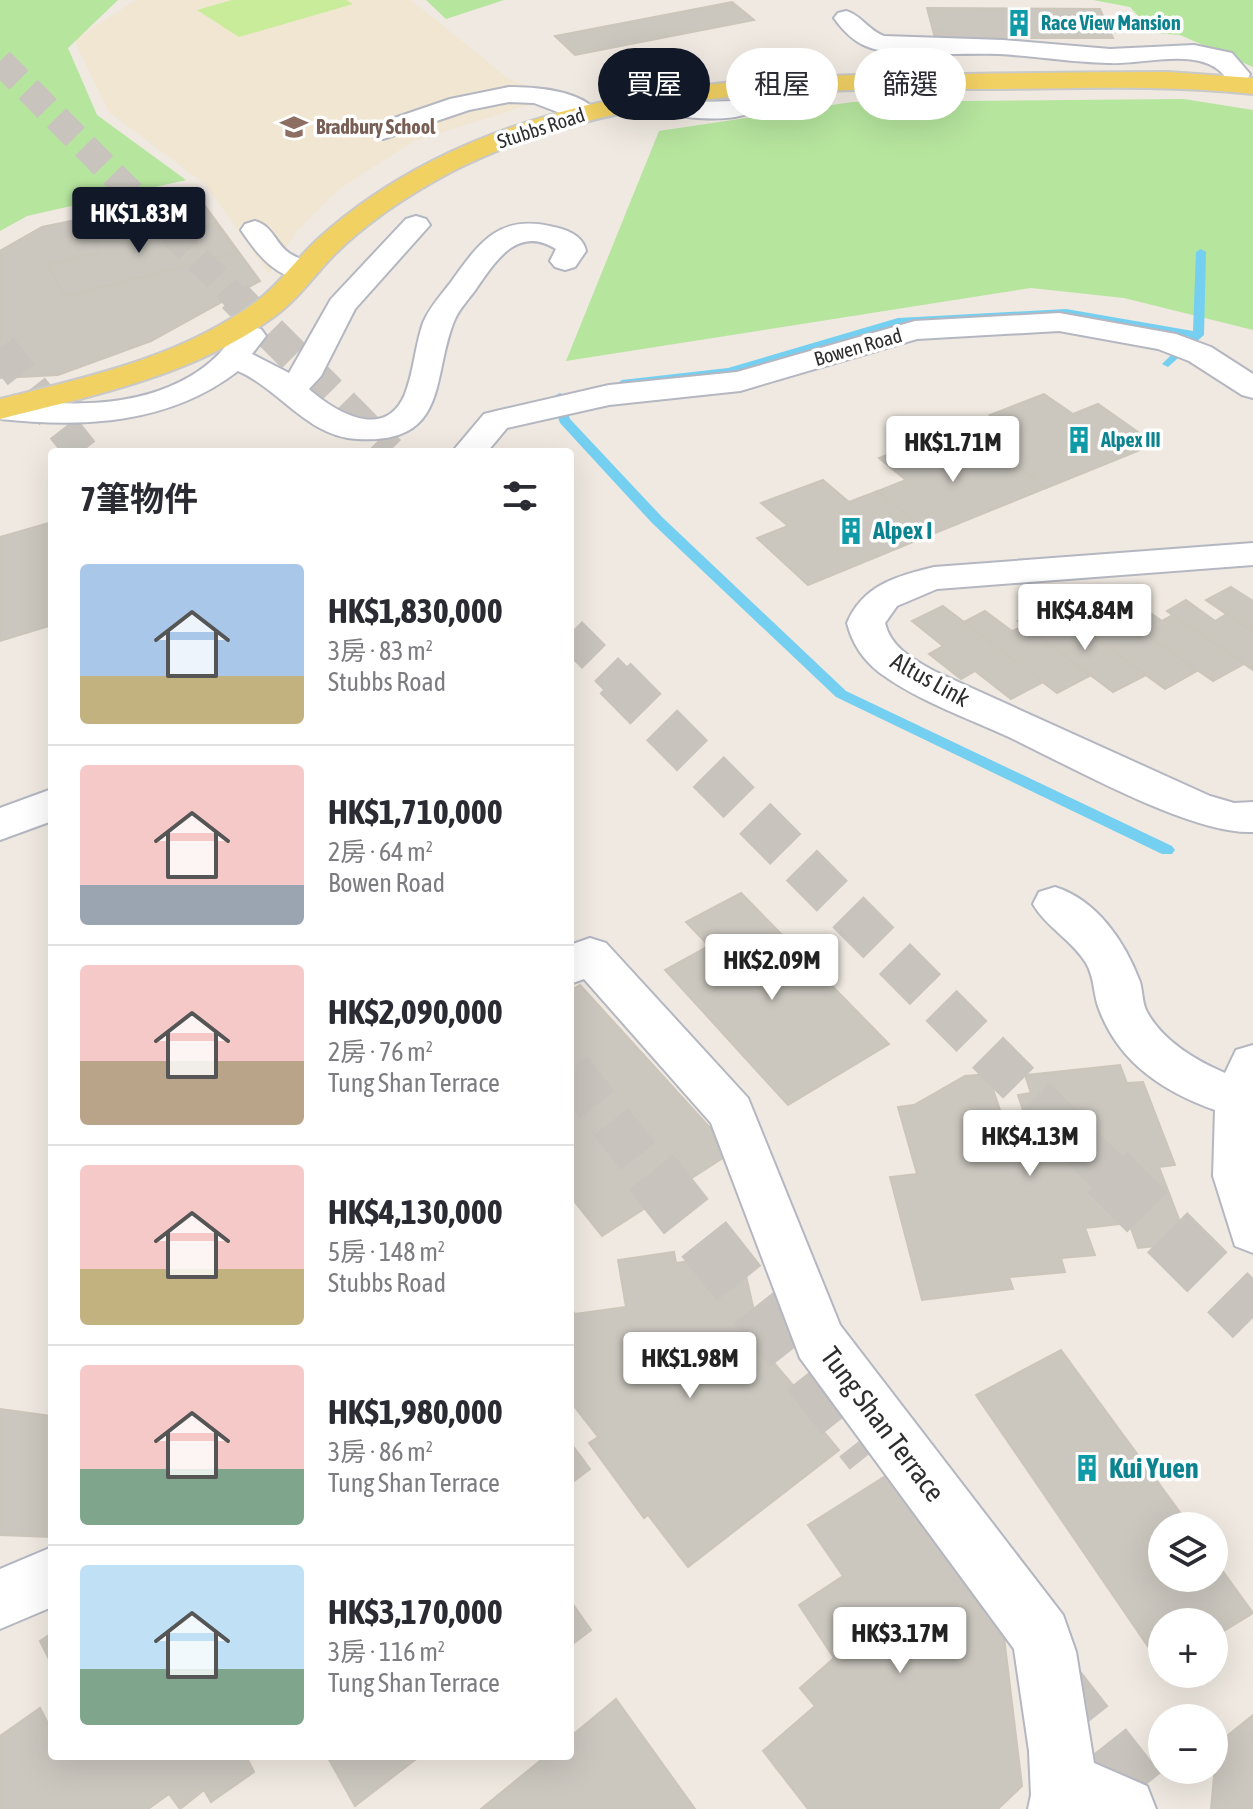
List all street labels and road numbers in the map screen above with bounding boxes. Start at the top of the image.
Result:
street label: Stubbs Road [494,103,588,152]
street label: Bowen Road [811,323,904,370]
street label: Altus Link [886,647,975,712]
street label: Tung Shan Terrace [815,1340,951,1508]

